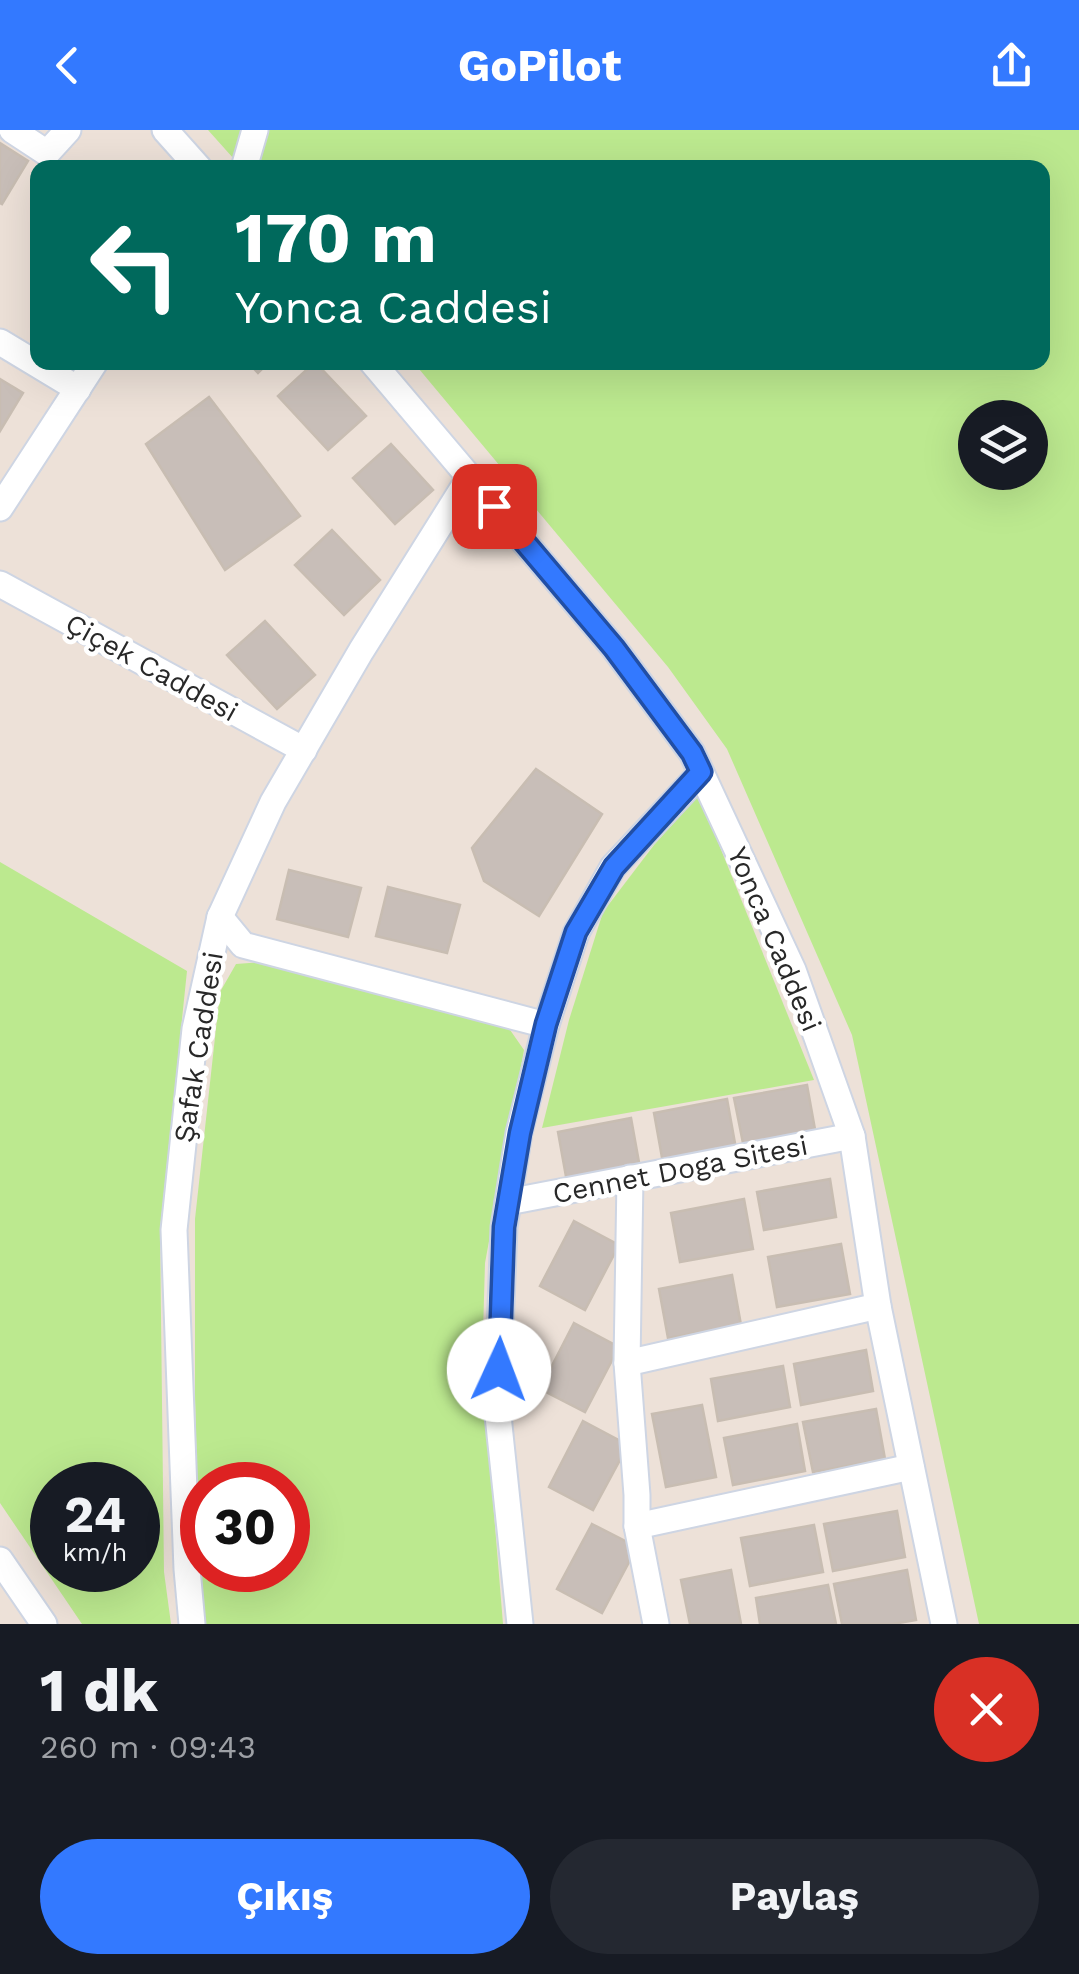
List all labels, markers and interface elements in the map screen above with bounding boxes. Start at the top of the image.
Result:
icon: back [40,38,95,93]
icon: share [984,38,1039,93]
text: GoPilot [458,39,621,92]
text: 170 m [235,197,437,279]
icon: left [70,200,200,330]
text: Yonca Caddesi [235,281,552,334]
map controls [958,400,1048,490]
button: layers [958,400,1048,490]
pin [452,464,537,549]
icon: arrive [467,479,522,534]
street label: Çiçek Caddesi [60,607,244,728]
street label: Yonca Caddesi [721,842,828,1036]
street label: Şafak Caddesi [167,949,230,1145]
street label: Cennet Doga Sitesi [550,1129,810,1210]
position arrow [447,1318,551,1422]
speed limit sign: 30 [180,1462,310,1592]
text: 24 [64,1485,126,1544]
text: km/h [63,1538,127,1567]
text: 1 dk [40,1655,158,1726]
button: close [934,1657,1039,1762]
text: 260 m · 09:43 [40,1728,256,1766]
button: Çıkış [40,1839,530,1954]
button: Paylaş [550,1839,1039,1954]

